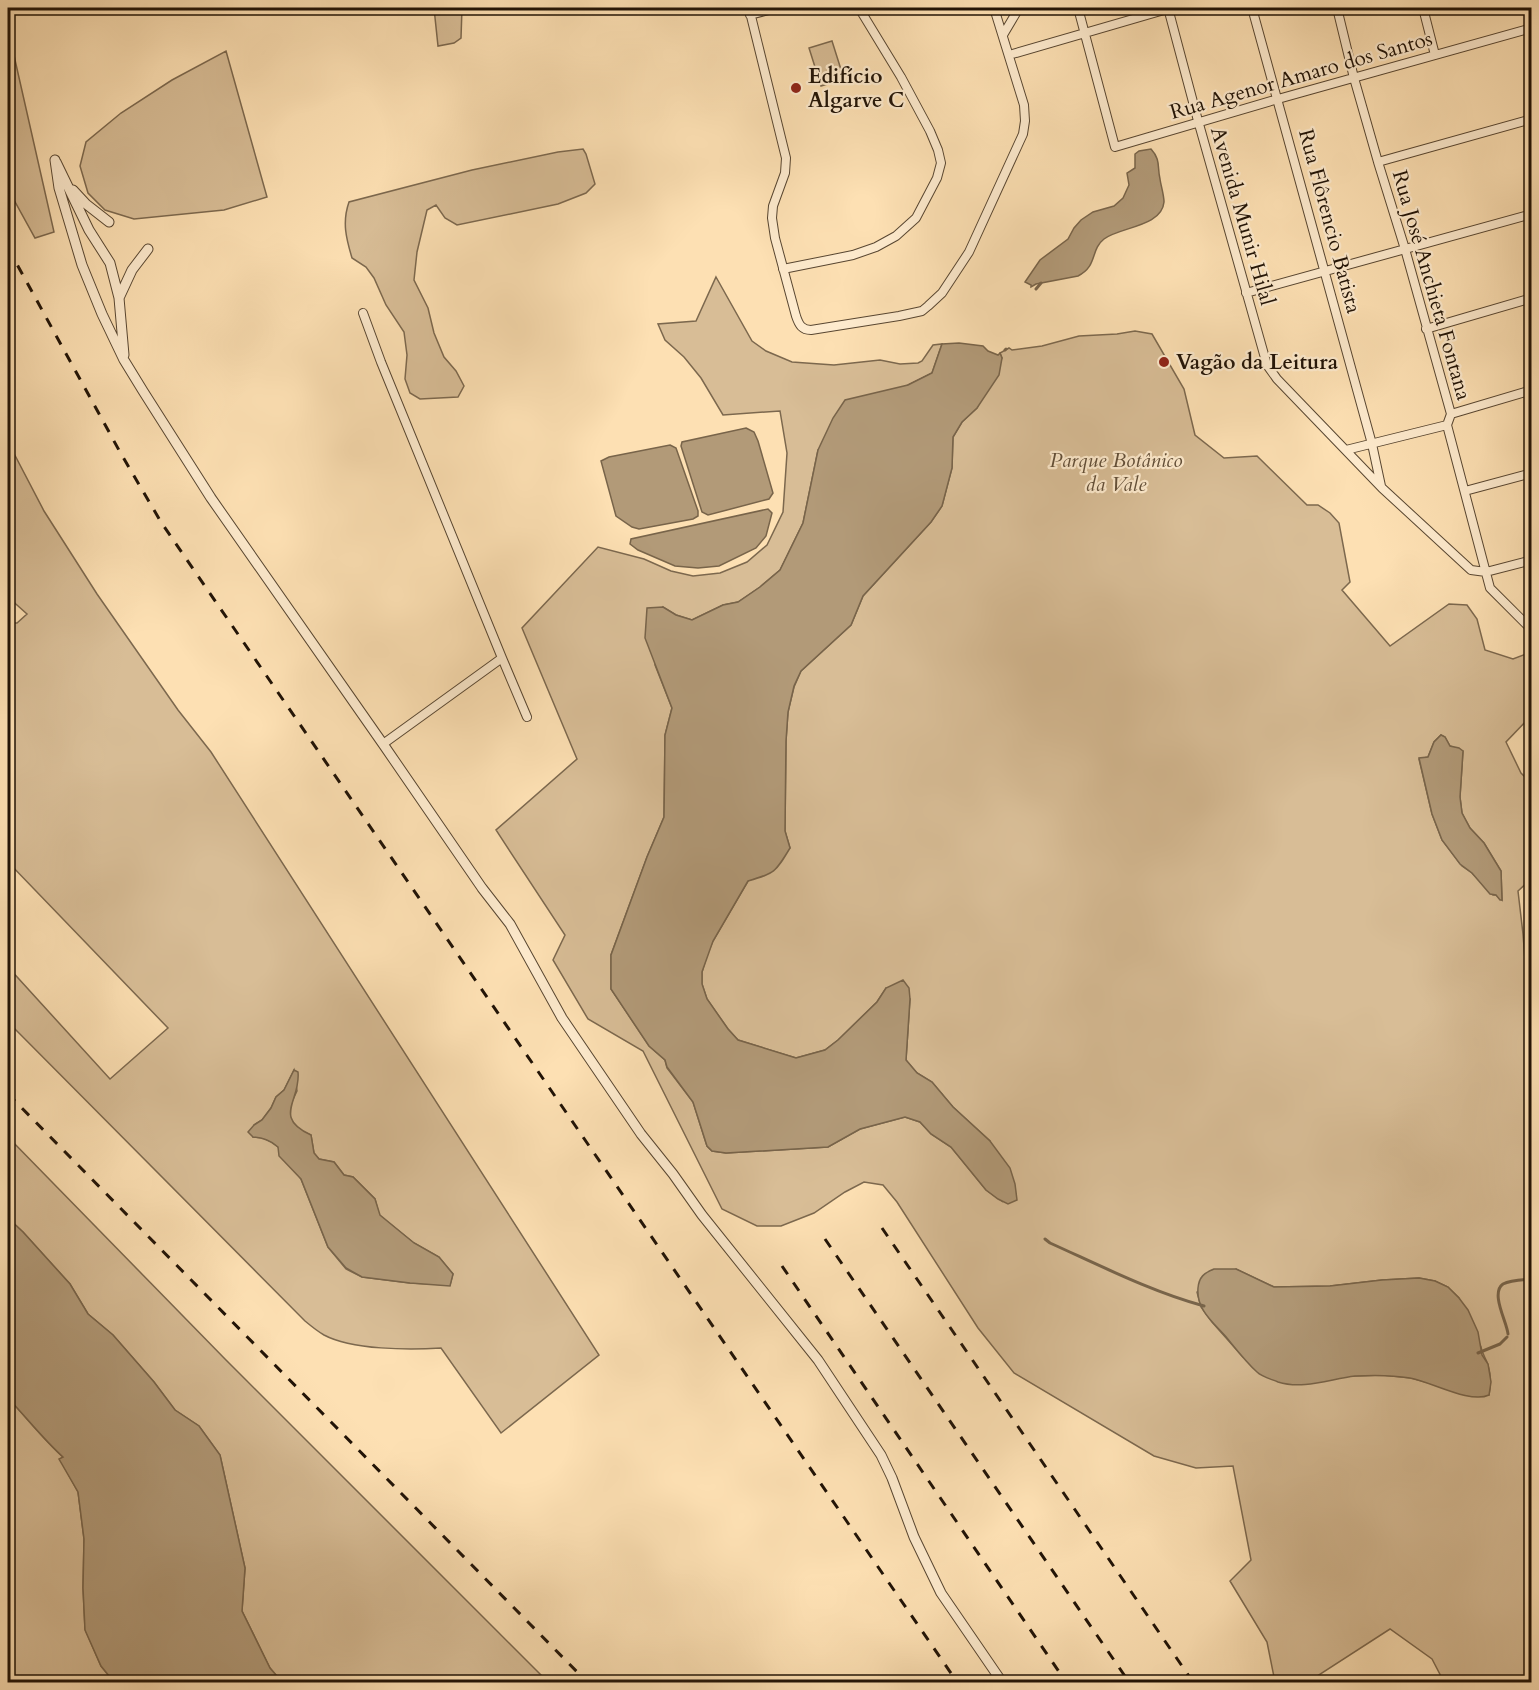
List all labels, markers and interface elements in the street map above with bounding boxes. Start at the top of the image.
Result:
street label: Rua Agenor Amaro dos Santos [1167,24,1436,127]
place label: Edifício Algarve C [808,62,904,115]
marker: Edifício Algarve C [789,81,803,95]
street label: Avenida Munir Hilal [1203,123,1282,309]
street label: Rua Flôrencio Batista [1291,126,1368,316]
street label: Rua José Anchieta Fontana [1385,167,1478,404]
place label: Vagão da Leitura [1176,348,1339,377]
marker: Vagão da Leitura [1157,355,1171,369]
park label: Parque Botânico da Vale [1049,446,1183,499]

